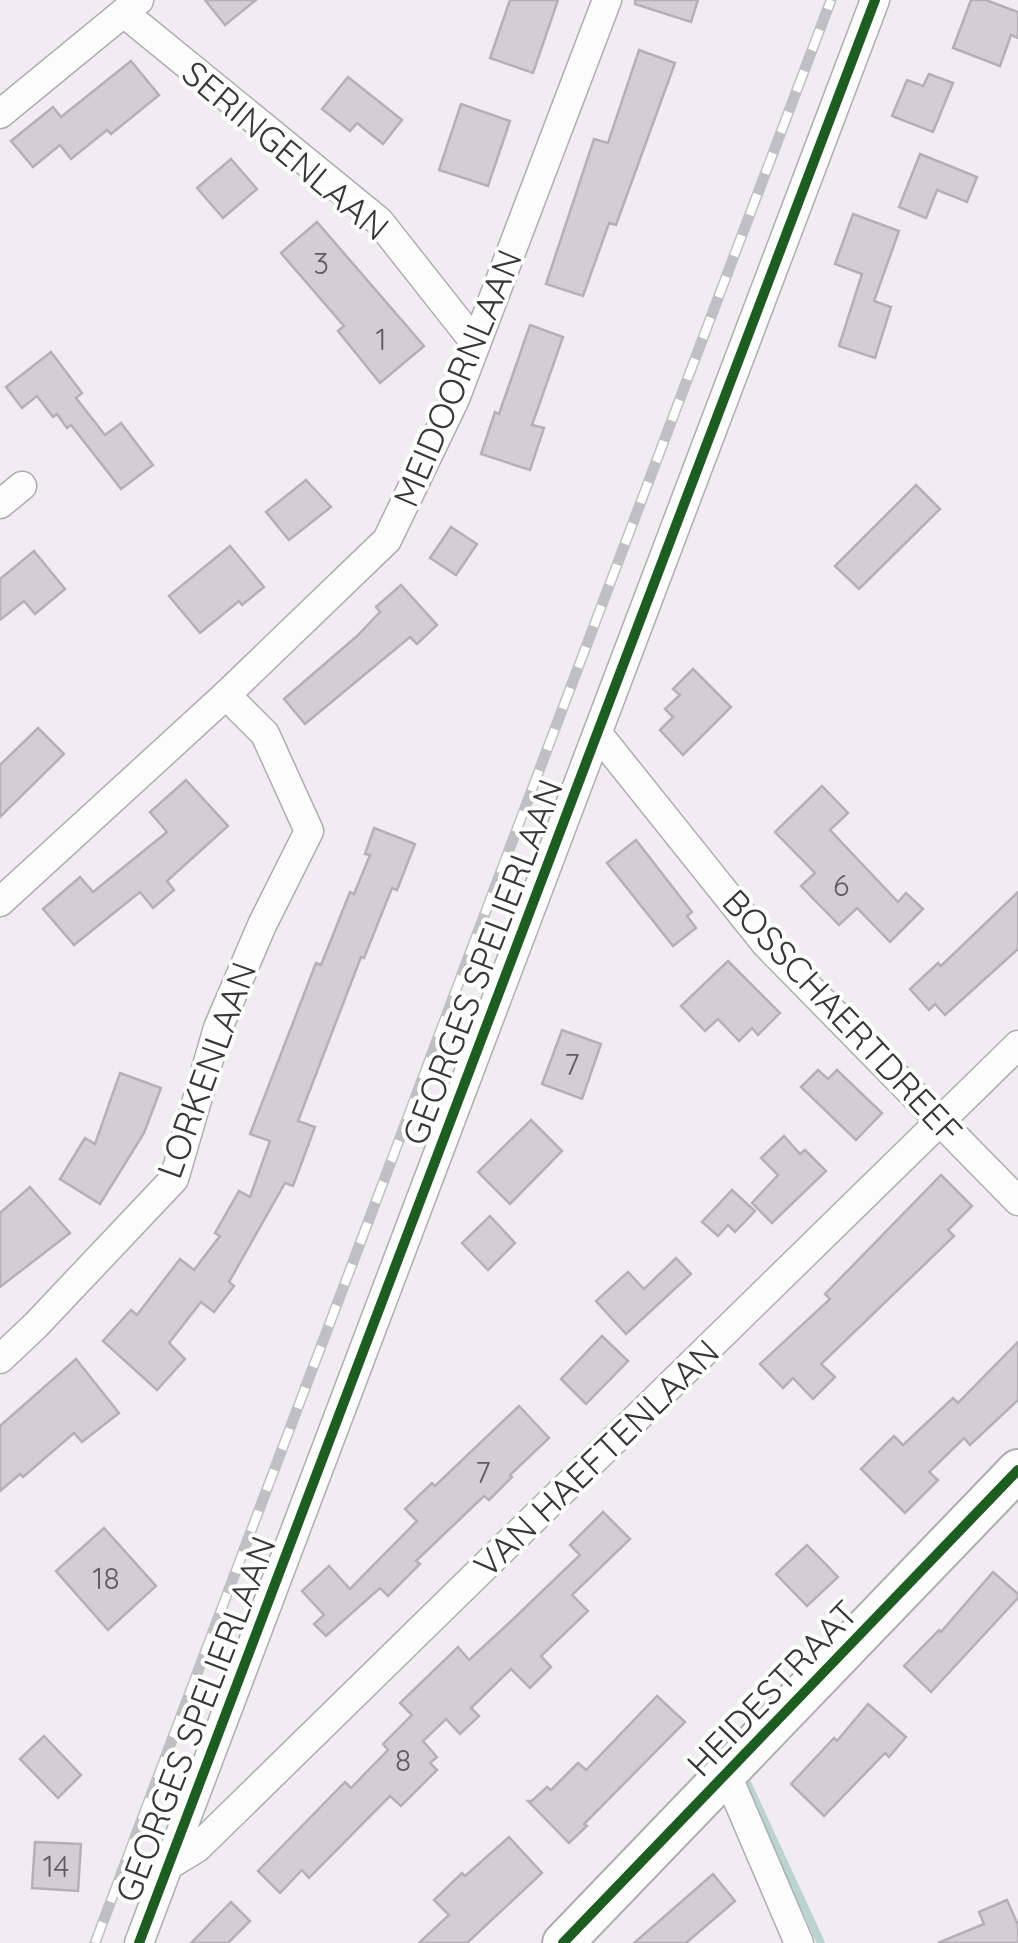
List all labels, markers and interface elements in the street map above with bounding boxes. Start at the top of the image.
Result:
street label: SERINGENLAAN [174,51,398,249]
street label: MEIDOORNLAAN [383,243,531,513]
house number: 3 [313,244,329,282]
house number: 1 [375,320,387,358]
street label: GEORGES SPELIERLAAN [392,773,572,1151]
house number: 6 [833,866,849,904]
street label: BOSSCHAERTDREEF [714,880,972,1152]
street label: LORKENLAAN [147,956,265,1184]
house number: 7 [564,1045,580,1083]
street label: VAN HAEFTENLAAN [464,1330,728,1586]
house number: 7 [475,1453,491,1491]
street label: GEORGES SPELIERLAAN [105,1530,285,1908]
house number: 18 [92,1559,120,1597]
street label: HEIDESTRAAT [677,1591,867,1785]
house number: 8 [395,1741,411,1779]
house number: 14 [43,1847,69,1885]

